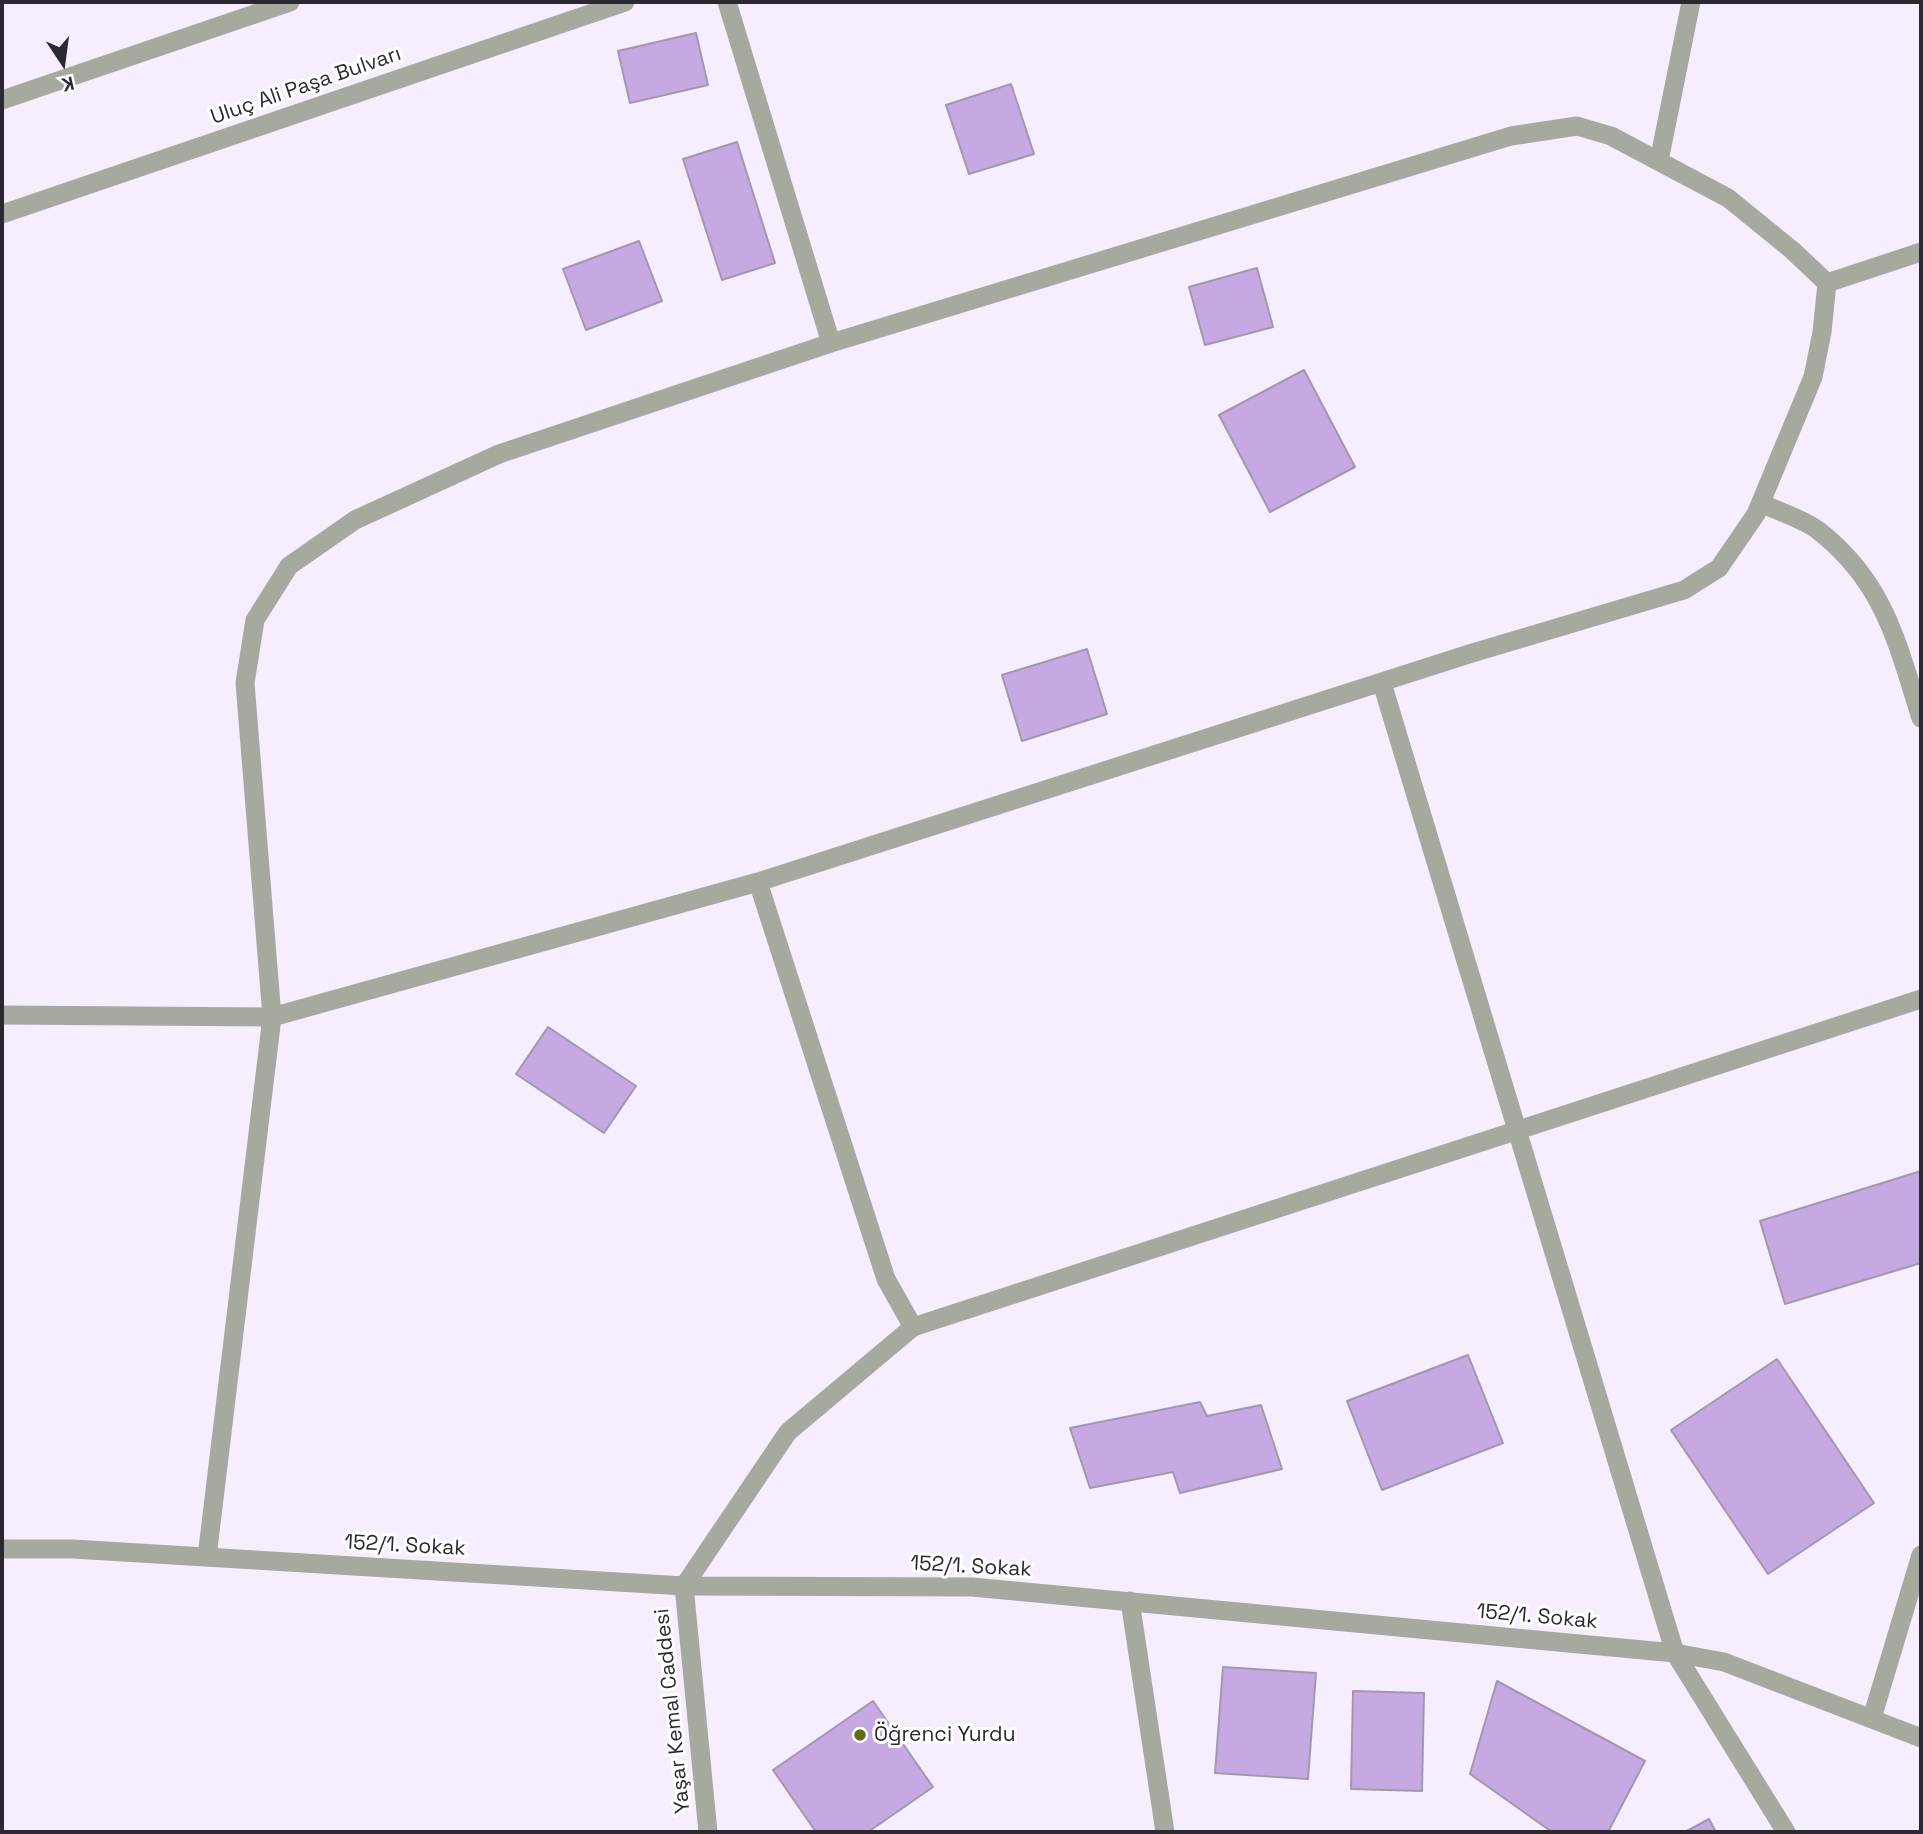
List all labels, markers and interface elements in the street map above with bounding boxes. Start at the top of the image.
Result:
north arrow [28,28,98,98]
street label: Uluç Ali Paşa Bulvarı [207,42,405,130]
text: K [59,70,76,97]
street label: 152/1. Sokak [344,1530,466,1562]
street label: 152/1. Sokak [910,1551,1032,1583]
street label: 152/1. Sokak [1475,1599,1599,1635]
street label: Yaşar Kemal Caddesi [650,1607,696,1815]
place label: Öğrenci Yurdu [874,1722,1015,1748]
marker: Öğrenci Yurdu [852,1727,868,1743]

